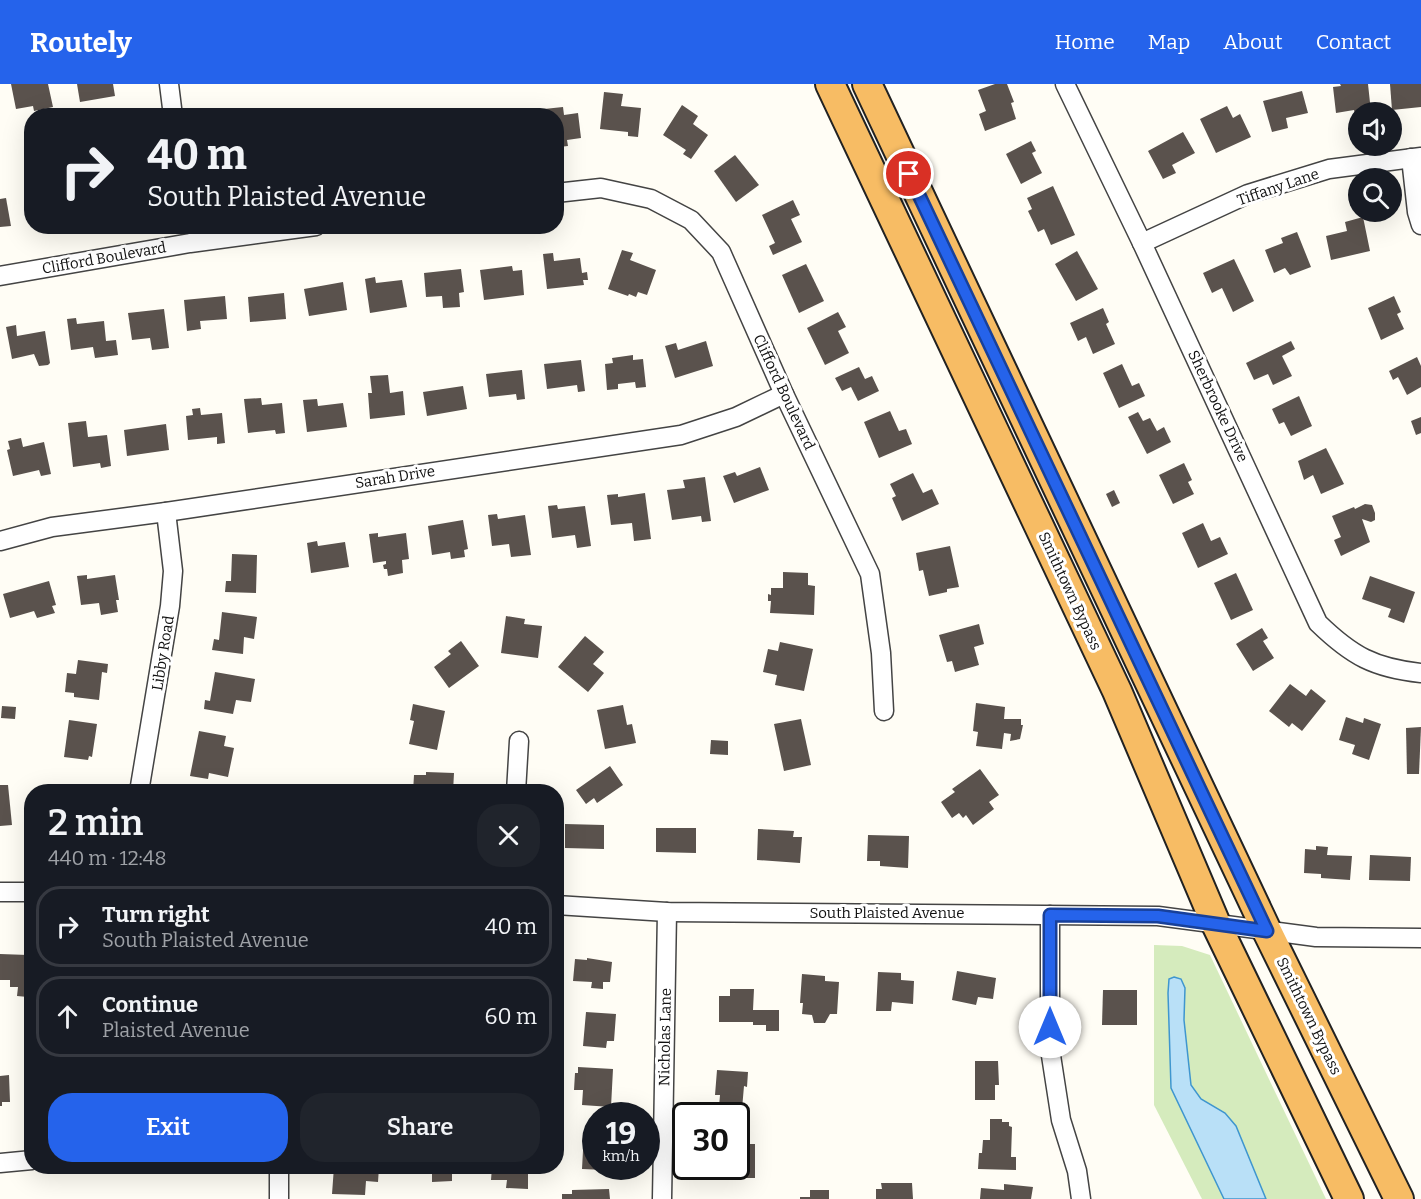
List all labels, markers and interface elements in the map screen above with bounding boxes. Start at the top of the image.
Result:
text: Routely [30,26,132,59]
text: Home [1055,29,1115,55]
text: Map [1148,29,1190,55]
text: About [1223,29,1283,55]
text: Contact [1316,29,1391,55]
map controls [1348,102,1402,222]
button: sound [1348,102,1402,156]
text: 40 m [147,130,247,180]
icon: right [48,132,126,210]
pin [883,148,934,199]
icon: arrive [892,157,925,190]
street label: Tiffany Lane [1235,165,1321,209]
button: search [1348,168,1402,222]
text: South Plaisted Avenue [147,181,426,213]
street label: Clifford Boulevard [41,238,167,278]
street label: Clifford Boulevard [749,331,819,453]
street label: Sherbrooke Drive [1184,347,1252,465]
street label: Sarah Drive [354,462,436,492]
street label: Smithtown Bypass [1035,529,1105,653]
street label: Libby Road [148,614,178,692]
text: 2 min [48,801,143,845]
button: close [477,804,540,867]
text: 440 m · 12:48 [48,846,167,870]
text: Turn right [102,901,210,928]
street label: South Plaisted Avenue [809,904,965,922]
icon: right [51,910,84,943]
text: 40 m [485,913,537,940]
text: South Plaisted Avenue [102,928,309,952]
street label: Smithtown Bypass [1273,954,1345,1078]
street label: Nicholas Lane [655,988,675,1086]
text: Continue [102,991,198,1018]
position arrow [1018,995,1082,1059]
icon: ahead [51,1000,84,1033]
text: 60 m [485,1003,537,1030]
text: Plaisted Avenue [102,1018,250,1042]
button: Exit [48,1093,288,1162]
button: Share [300,1093,540,1162]
speed limit sign: 30 [672,1102,750,1180]
text: 19 [606,1116,636,1152]
text: km/h [602,1147,640,1165]

